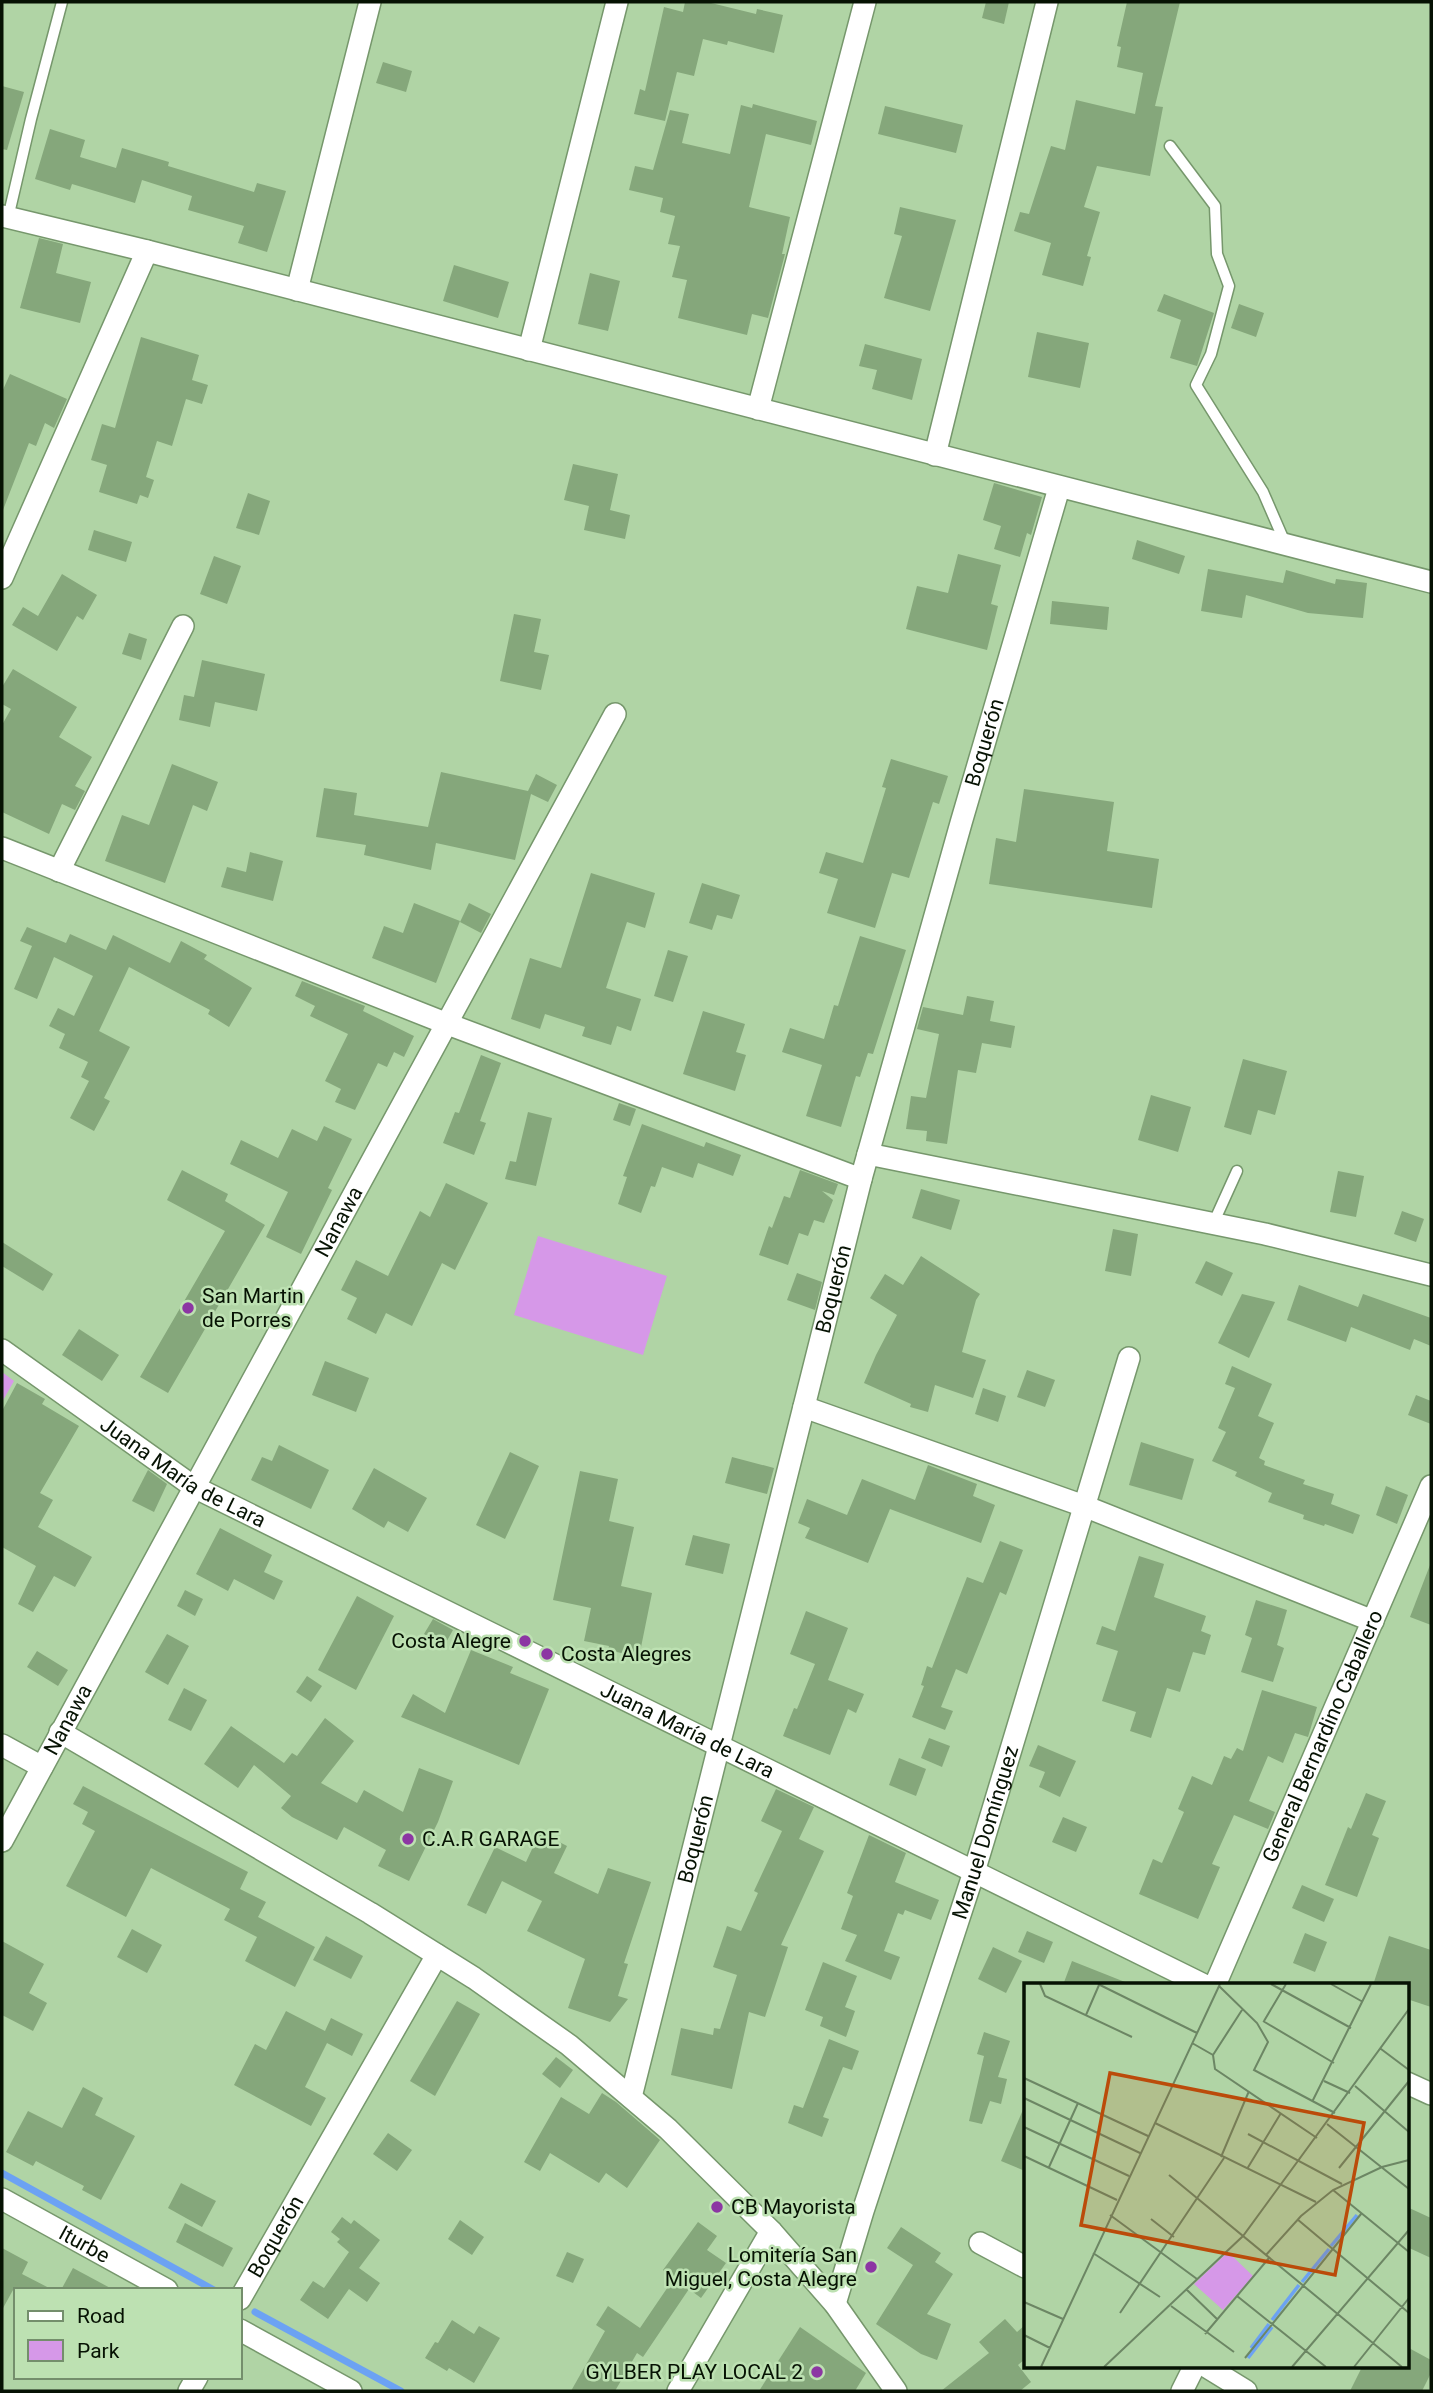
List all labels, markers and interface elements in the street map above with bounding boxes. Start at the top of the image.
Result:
street label: Boquerón [960,696,1009,789]
street label: Nanawa [310,1182,368,1261]
street label: Boquerón [811,1242,856,1336]
place label: San Martin de Porres [202,1284,304,1332]
marker: San Martin de Porres [180,1300,196,1316]
street label: Juana María de Lara [96,1412,270,1532]
street label: General Bernardino Caballero [1258,1607,1388,1866]
place label: Costa Alegre [391,1629,511,1653]
marker: Costa Alegre [517,1633,533,1649]
place label: Costa Alegres [561,1642,692,1666]
marker: Costa Alegres [539,1646,555,1662]
street label: Juana María de Lara [597,1677,778,1783]
street label: Nanawa [39,1680,97,1759]
street label: Manuel Domínguez [947,1743,1023,1922]
street label: Boquerón [673,1792,718,1886]
place label: C.A.R GARAGE [422,1827,559,1851]
marker: C.A.R GARAGE [400,1831,416,1847]
inset map [1024,1983,1408,2368]
street label: Boquerón [243,2191,309,2282]
place label: CB Mayorista [731,2195,856,2219]
marker: CB Mayorista [709,2199,725,2215]
street label: Iturbe [55,2221,114,2268]
place label: Lomitería San Miguel, Costa Alegre [665,2243,857,2291]
marker: Lomitería San Miguel, Costa Alegre [863,2259,879,2275]
legend [14,2288,242,2379]
text: Road [77,2304,125,2328]
text: Park [77,2339,120,2363]
place label: GYLBER PLAY LOCAL 2 [586,2360,803,2384]
marker: GYLBER PLAY LOCAL 2 [809,2364,825,2380]

